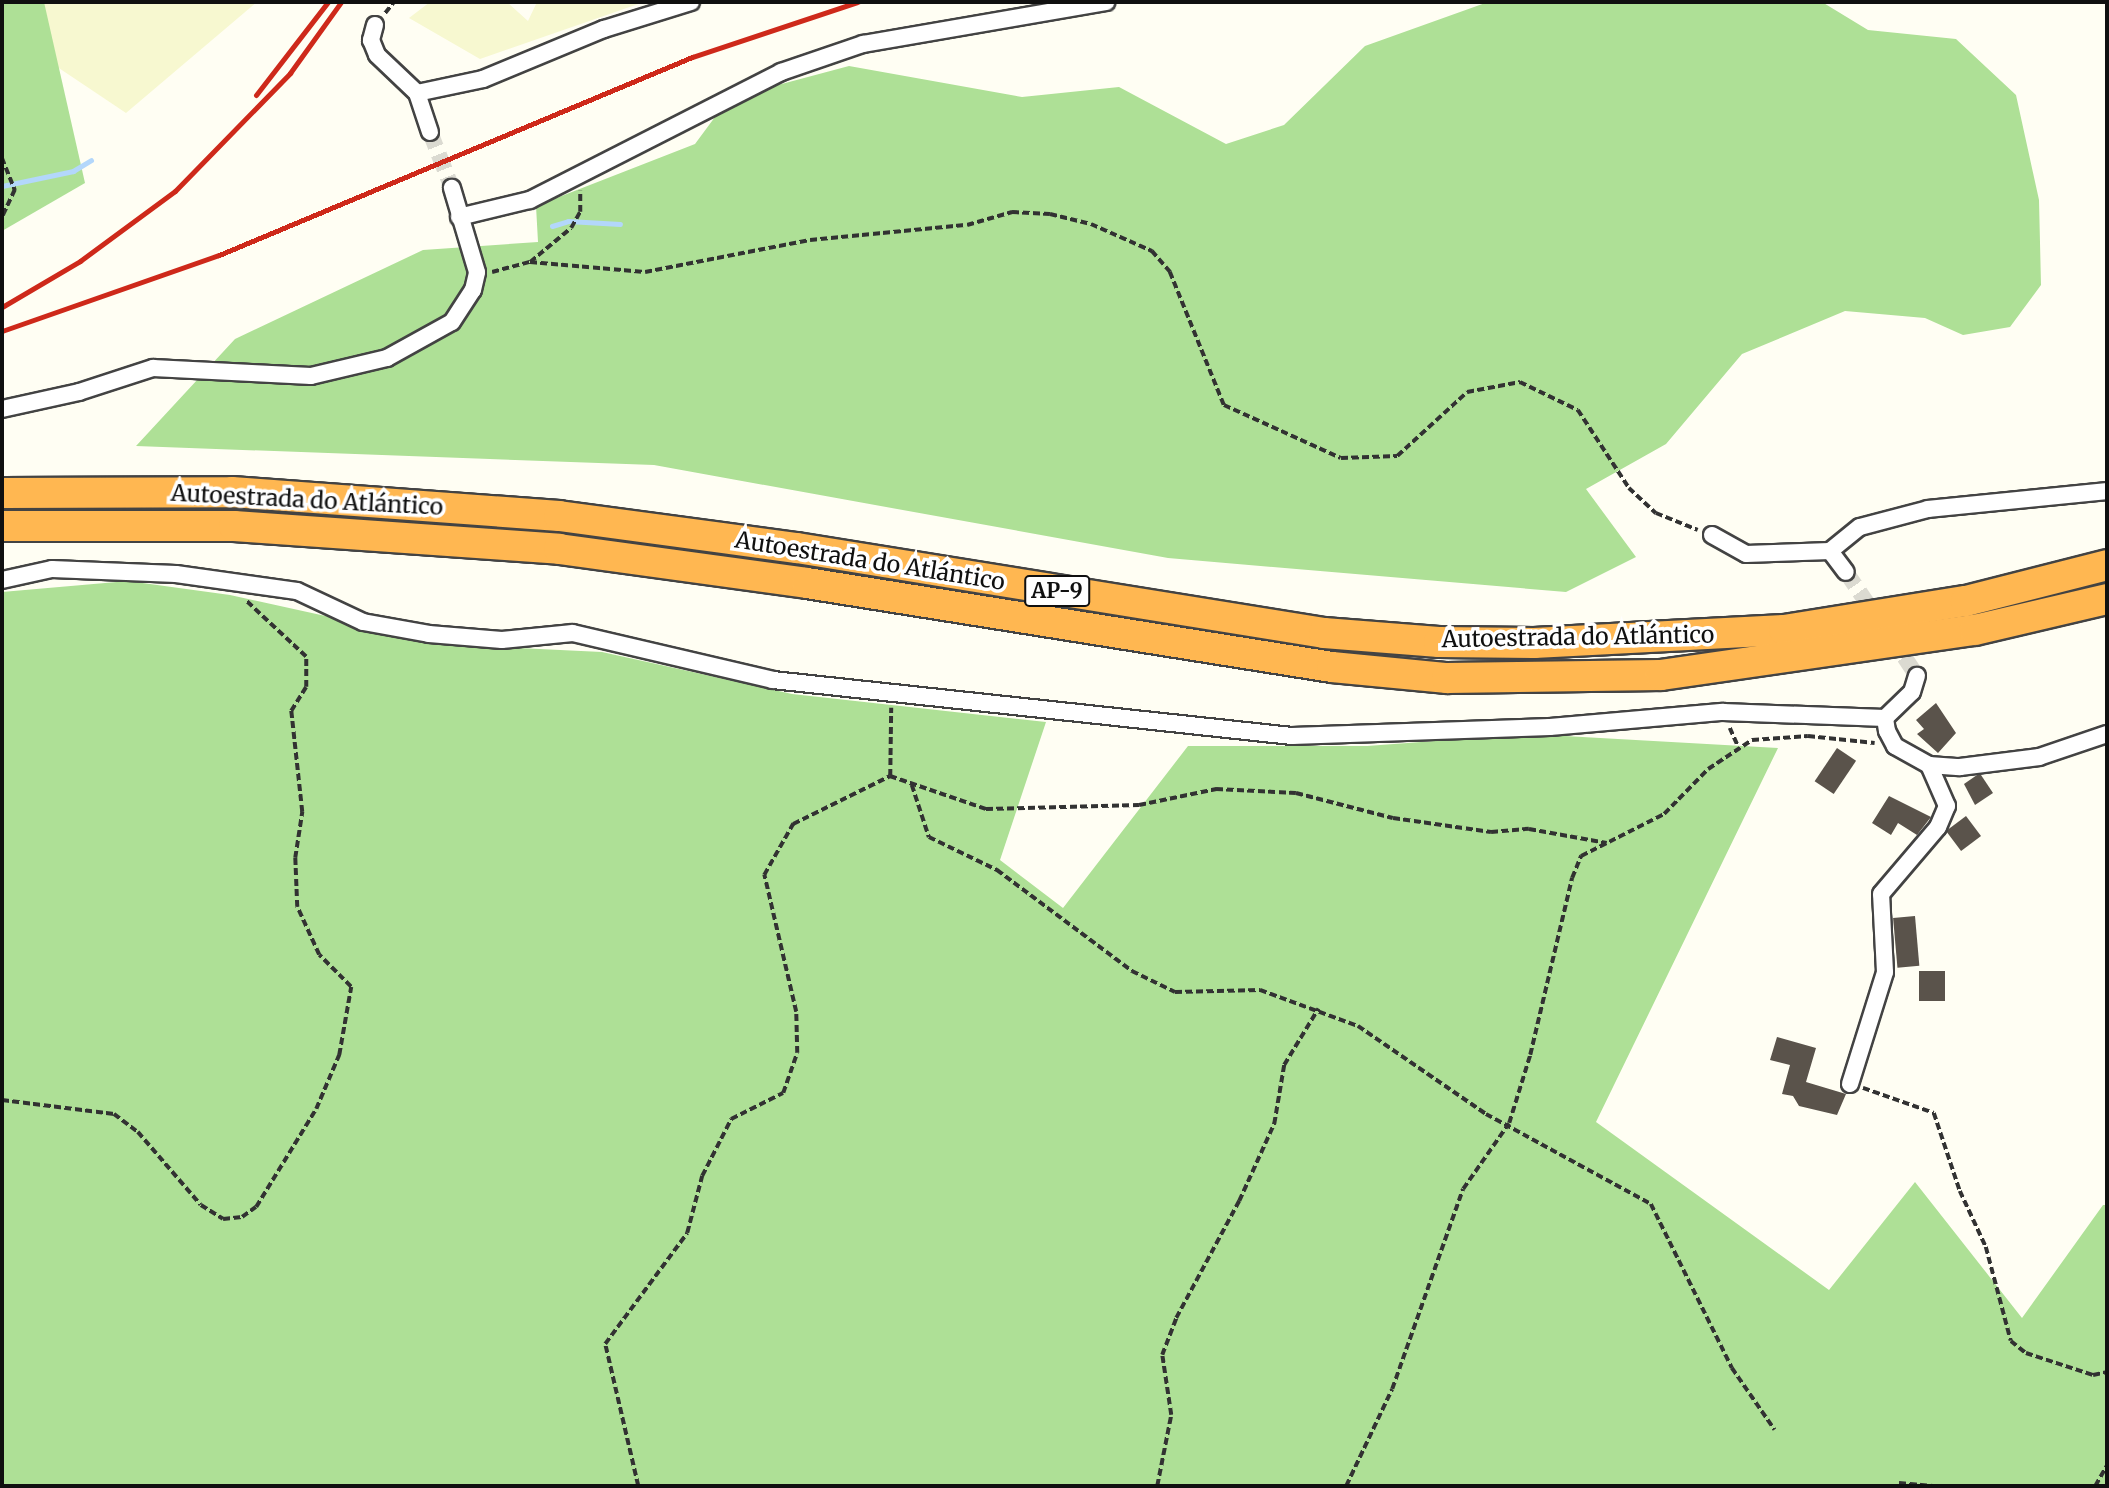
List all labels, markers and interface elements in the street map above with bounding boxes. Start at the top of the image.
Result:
street label: Autoestrada do Atlántico [170,479,444,521]
street label: Autoestrada do Atlántico [733,526,1007,596]
road number: AP-9 [1024,574,1090,608]
street label: Autoestrada do Atlántico [1441,621,1715,653]

